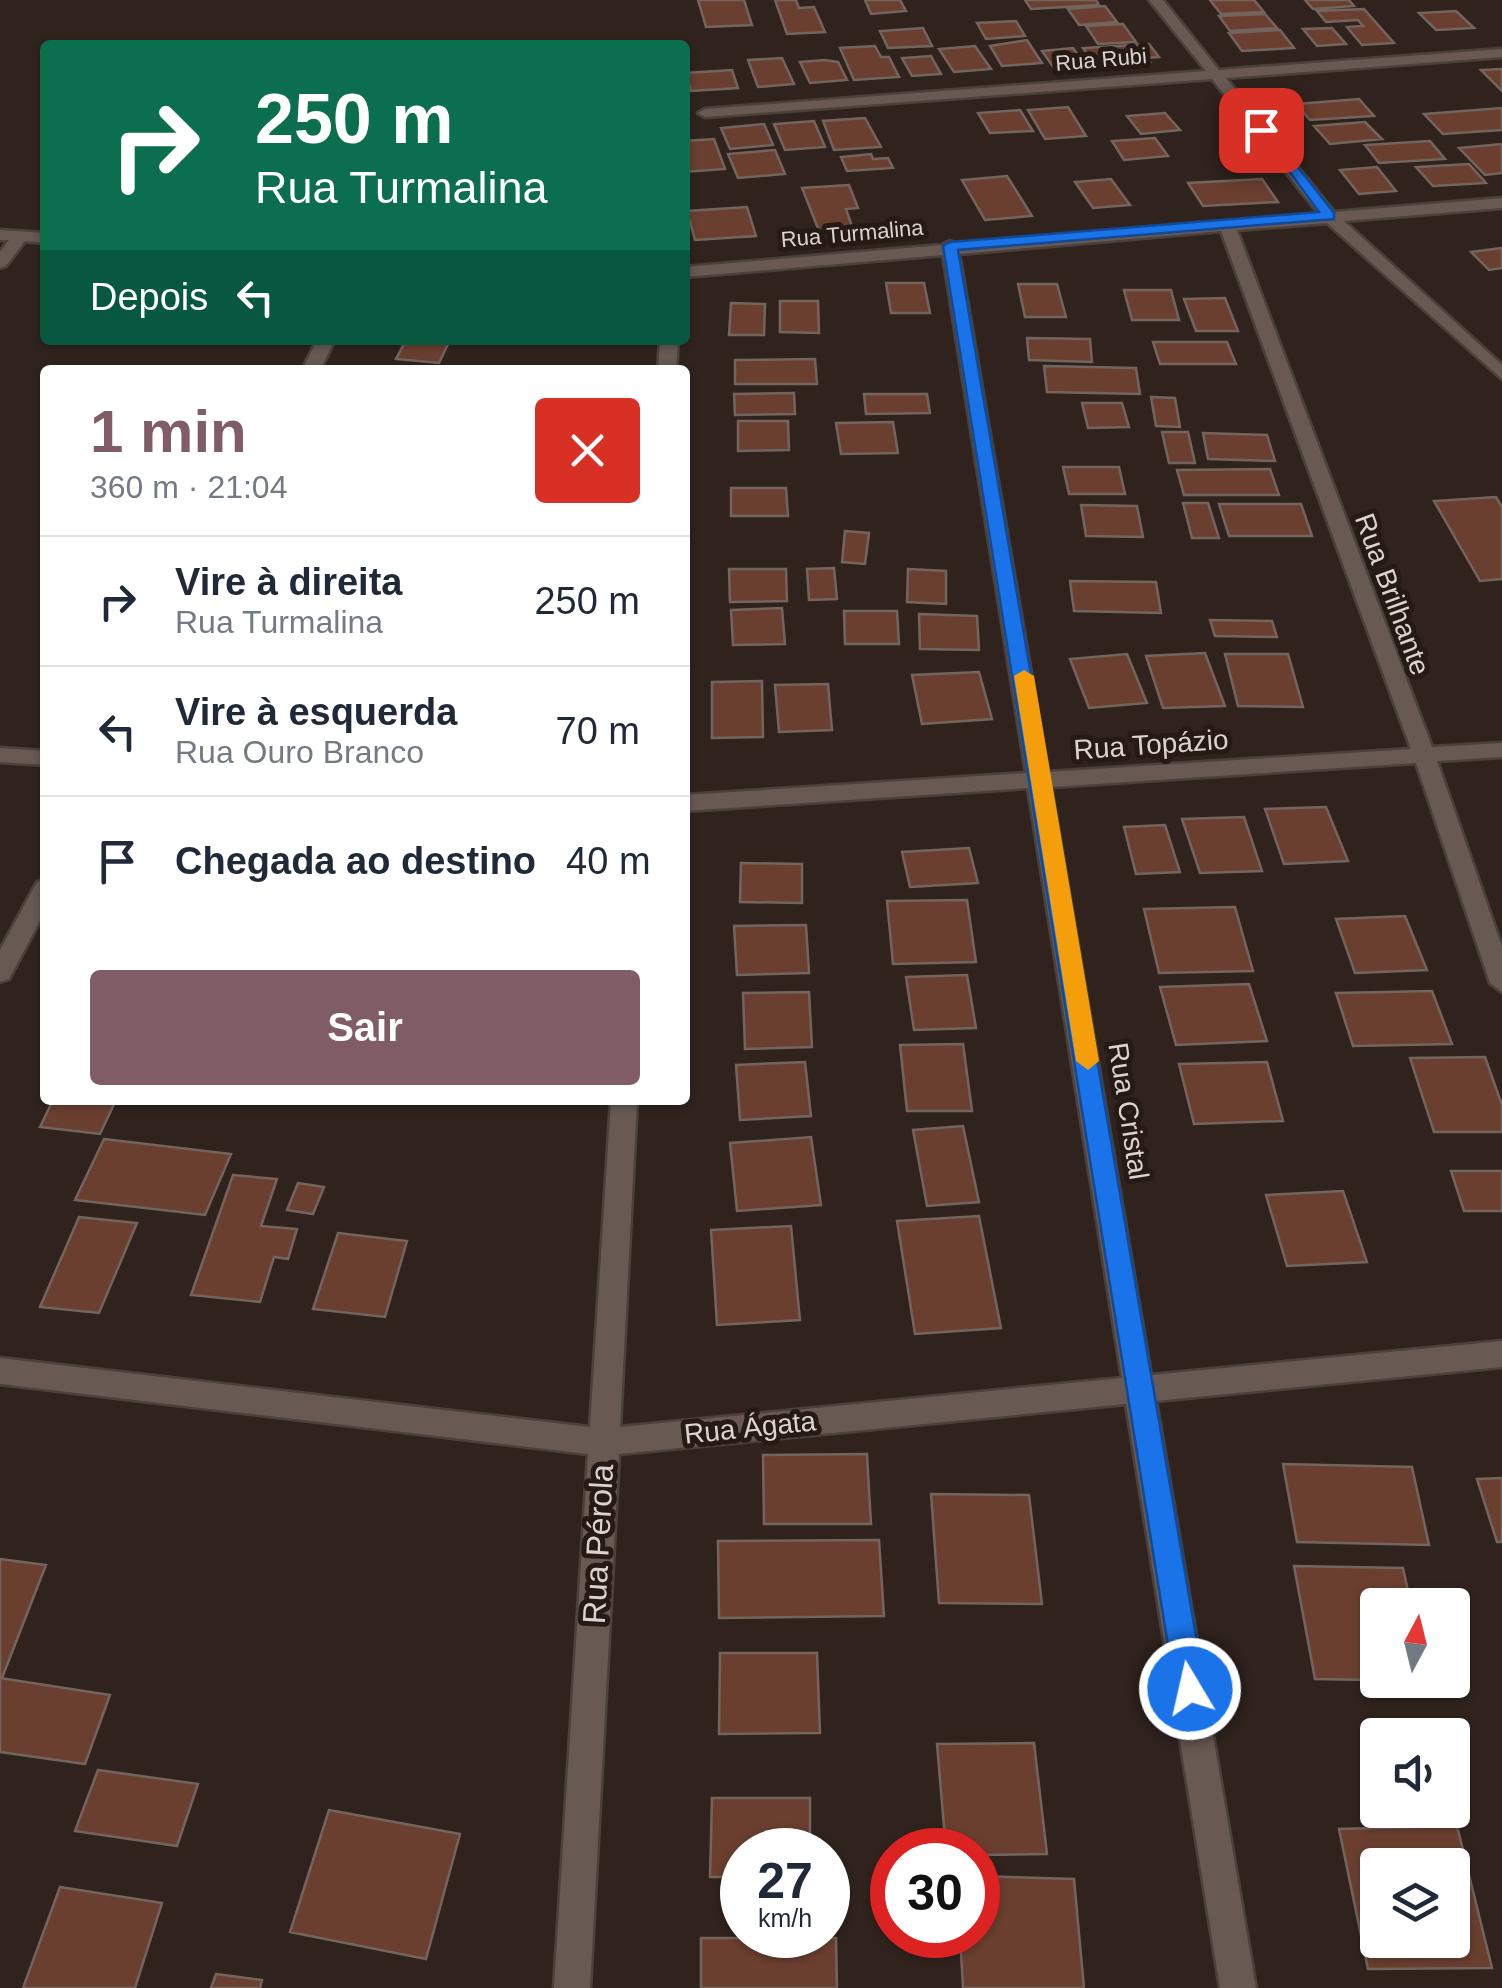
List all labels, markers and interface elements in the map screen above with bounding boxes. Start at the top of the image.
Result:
street label: Rua Rubi [1054,43,1148,76]
icon: right [90,80,220,210]
text: 250 m [255,80,453,158]
pin [1219,88,1304,173]
icon: arrive [1234,103,1289,158]
text: Rua Turmalina [255,162,548,213]
street label: Rua Turmalina [780,215,925,252]
icon: left [228,270,283,325]
text: Depois [90,276,208,318]
text: 1 min [90,398,247,465]
button: close [535,398,640,503]
text: 360 m · 21:04 [90,469,287,505]
street label: Rua Brilhante [1349,509,1436,679]
text: Vire à direita [175,561,402,603]
icon: right [90,574,145,629]
text: 250 m [534,580,640,622]
text: Rua Turmalina [175,604,383,640]
text: Vire à esquerda [175,691,457,733]
icon: left [90,704,145,759]
text: 70 m [556,710,640,752]
street label: Rua Topázio [1073,724,1230,765]
text: Rua Ouro Branco [175,734,424,770]
icon: arrive [90,834,145,889]
text: Chegada ao destino [175,840,536,882]
text: 40 m [566,840,651,882]
button: Sair [90,970,640,1085]
street label: Rua Cristal [1102,1040,1155,1182]
street label: Rua Ágata [683,1405,818,1450]
street label: Rua Pérola [576,1463,620,1625]
north arrow [1360,1588,1470,1698]
map controls [1360,1588,1470,1958]
position arrow [1138,1637,1242,1741]
button: sound [1360,1718,1470,1828]
speed limit sign: 30 [870,1828,1000,1958]
button: layers [1360,1848,1470,1958]
text: 27 [757,1853,813,1909]
text: km/h [758,1904,812,1932]

